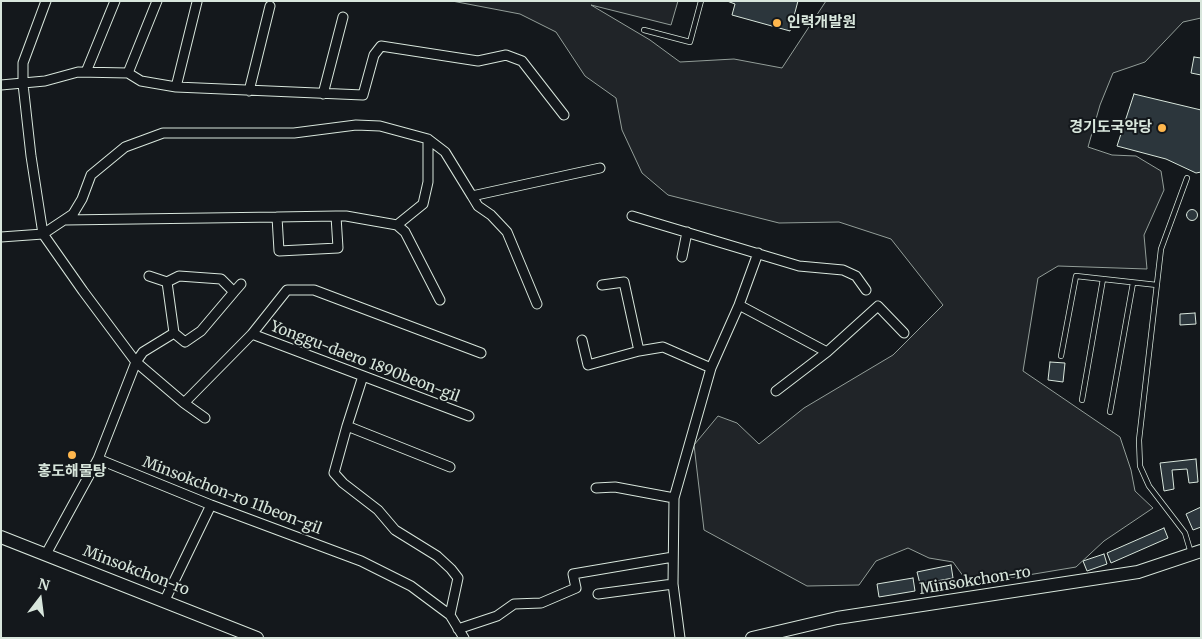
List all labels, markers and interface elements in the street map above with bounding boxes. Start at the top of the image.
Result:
place label: 인력개발원 [787,14,856,32]
marker: 인력개발원 [771,17,783,29]
place label: 경기도국악당 [1069,119,1152,137]
marker: 경기도국악당 [1156,122,1168,134]
street label: Yonggu-daero 1890beon-gil [268,318,462,406]
marker: 홍도해물탕 [66,449,78,461]
street label: Minsokchon-ro 11beon-gil [140,453,324,539]
place label: 홍도해물탕 [38,463,106,481]
street label: Minsokchon-ro [80,542,192,600]
street label: Minsokchon-ro [918,563,1032,599]
north arrow [15,574,65,624]
text: N [36,574,52,595]

